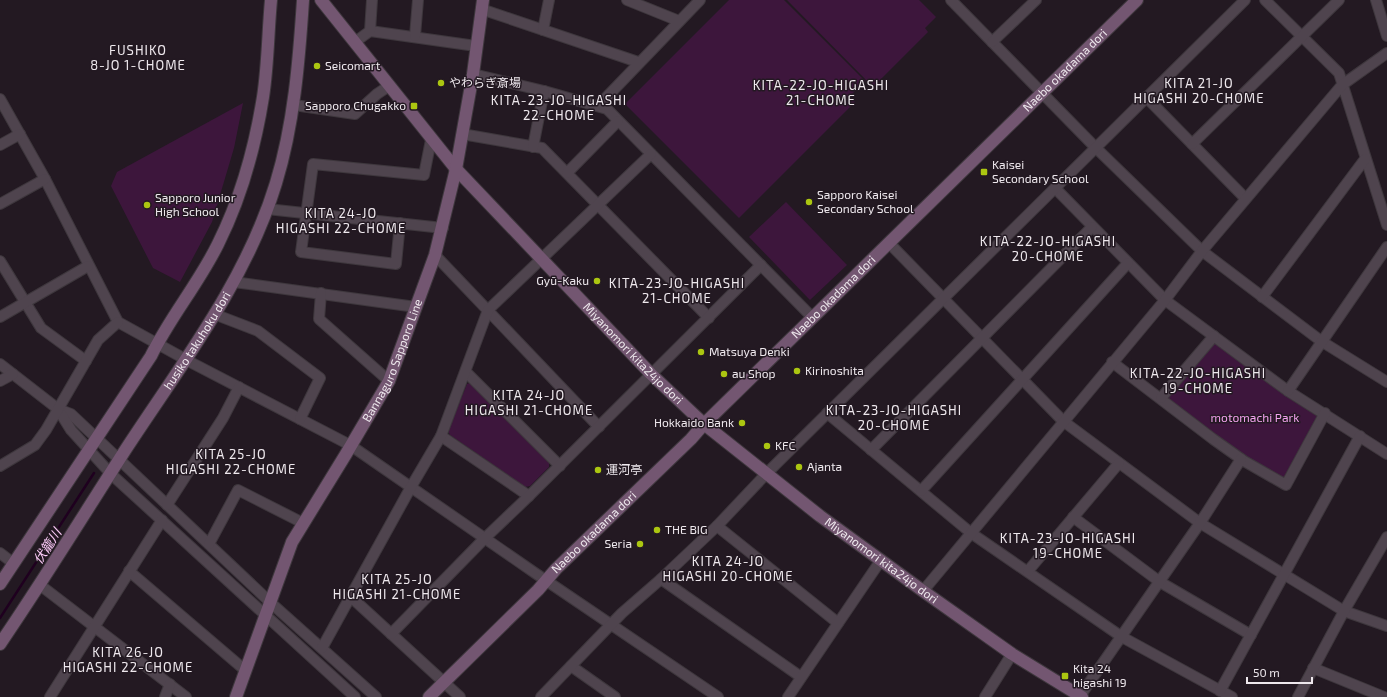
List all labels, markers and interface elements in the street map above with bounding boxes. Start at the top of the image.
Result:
street label: Naebo okadama dori [1019,25,1109,114]
district label: FUSHIKO 8-JO 1-CHOME [90,42,186,73]
place label: Seicomart [325,58,381,72]
marker: Seicomart [312,61,322,71]
place label: やわらぎ斎場 [449,75,521,89]
district label: KITA 21-JO HIGASHI 20-CHOME [1133,75,1265,106]
district label: KITA-22-JO-HIGASHI 21-CHOME [753,77,889,108]
marker: やわらぎ斎場 [436,78,446,88]
district label: KITA-23-JO-HIGASHI 22-CHOME [491,92,627,123]
place label: Sapporo Chugakko [305,98,406,112]
marker: Sapporo Chugakko [409,101,419,111]
place label: Kaisei Secondary School [992,157,1089,185]
marker: Kaisei Secondary School [979,167,989,177]
place label: Sapporo Kaisei Secondary School [817,187,914,215]
place label: Sapporo Junior High School [155,190,236,218]
marker: Sapporo Kaisei Secondary School [804,197,814,207]
marker: Sapporo Junior High School [142,200,152,210]
district label: KITA 24-JO HIGASHI 22-CHOME [276,205,406,236]
district label: KITA-22-JO-HIGASHI 20-CHOME [980,233,1116,264]
street label: Naebo okadama dori [788,252,878,341]
place label: Gyū-Kaku [536,273,589,287]
district label: KITA-23-JO-HIGASHI 21-CHOME [609,275,745,306]
marker: Gyū-Kaku [592,276,602,286]
street label: husiko takuhoku dori [160,289,233,392]
street label: Bannaguro Sapporo Line [359,297,424,424]
street label: Miyanomori kita24jo dori [581,299,686,407]
place label: Matsuya Denki [709,344,790,358]
marker: Matsuya Denki [696,347,706,357]
place label: Kirinoshita [805,363,864,377]
district label: KITA-22-JO-HIGASHI 19-CHOME [1130,365,1266,396]
place label: au Shop [732,366,776,380]
marker: Kirinoshita [792,366,802,376]
marker: au Shop [719,369,729,379]
district label: KITA 24-JO HIGASHI 21-CHOME [465,387,593,418]
district label: KITA-23-JO-HIGASHI 20-CHOME [826,402,962,433]
park label: motomachi Park [1211,410,1299,424]
place label: Hokkaido Bank [654,415,734,429]
marker: Hokkaido Bank [737,418,747,428]
place label: KFC [775,438,795,452]
marker: KFC [762,441,772,451]
district label: KITA 25-JO HIGASHI 22-CHOME [166,446,296,477]
place label: Ajanta [807,459,842,474]
place label: 運河亭 [606,462,642,476]
marker: Ajanta [794,462,804,472]
marker: 運河亭 [593,465,603,475]
street label: Naebo okadama dori [548,488,638,576]
street label: Miyanomori kita24jo dori [823,514,941,606]
place label: THE BIG [665,522,708,536]
water label: 伏籠川 [30,524,65,567]
marker: THE BIG [652,525,662,535]
district label: KITA-23-JO-HIGASHI 19-CHOME [1000,530,1136,561]
place label: Seria [604,536,632,550]
marker: Seria [635,539,645,549]
district label: KITA 24-JO HIGASHI 20-CHOME [662,553,794,584]
district label: KITA 25-JO HIGASHI 21-CHOME [333,571,461,602]
district label: KITA 26-JO HIGASHI 22-CHOME [63,644,193,675]
scale bar [1247,659,1312,685]
place label: Kita 24 higashi 19 [1073,661,1127,689]
text: 50 m [1253,665,1280,679]
marker: Kita 24 higashi 19 [1060,671,1070,681]

